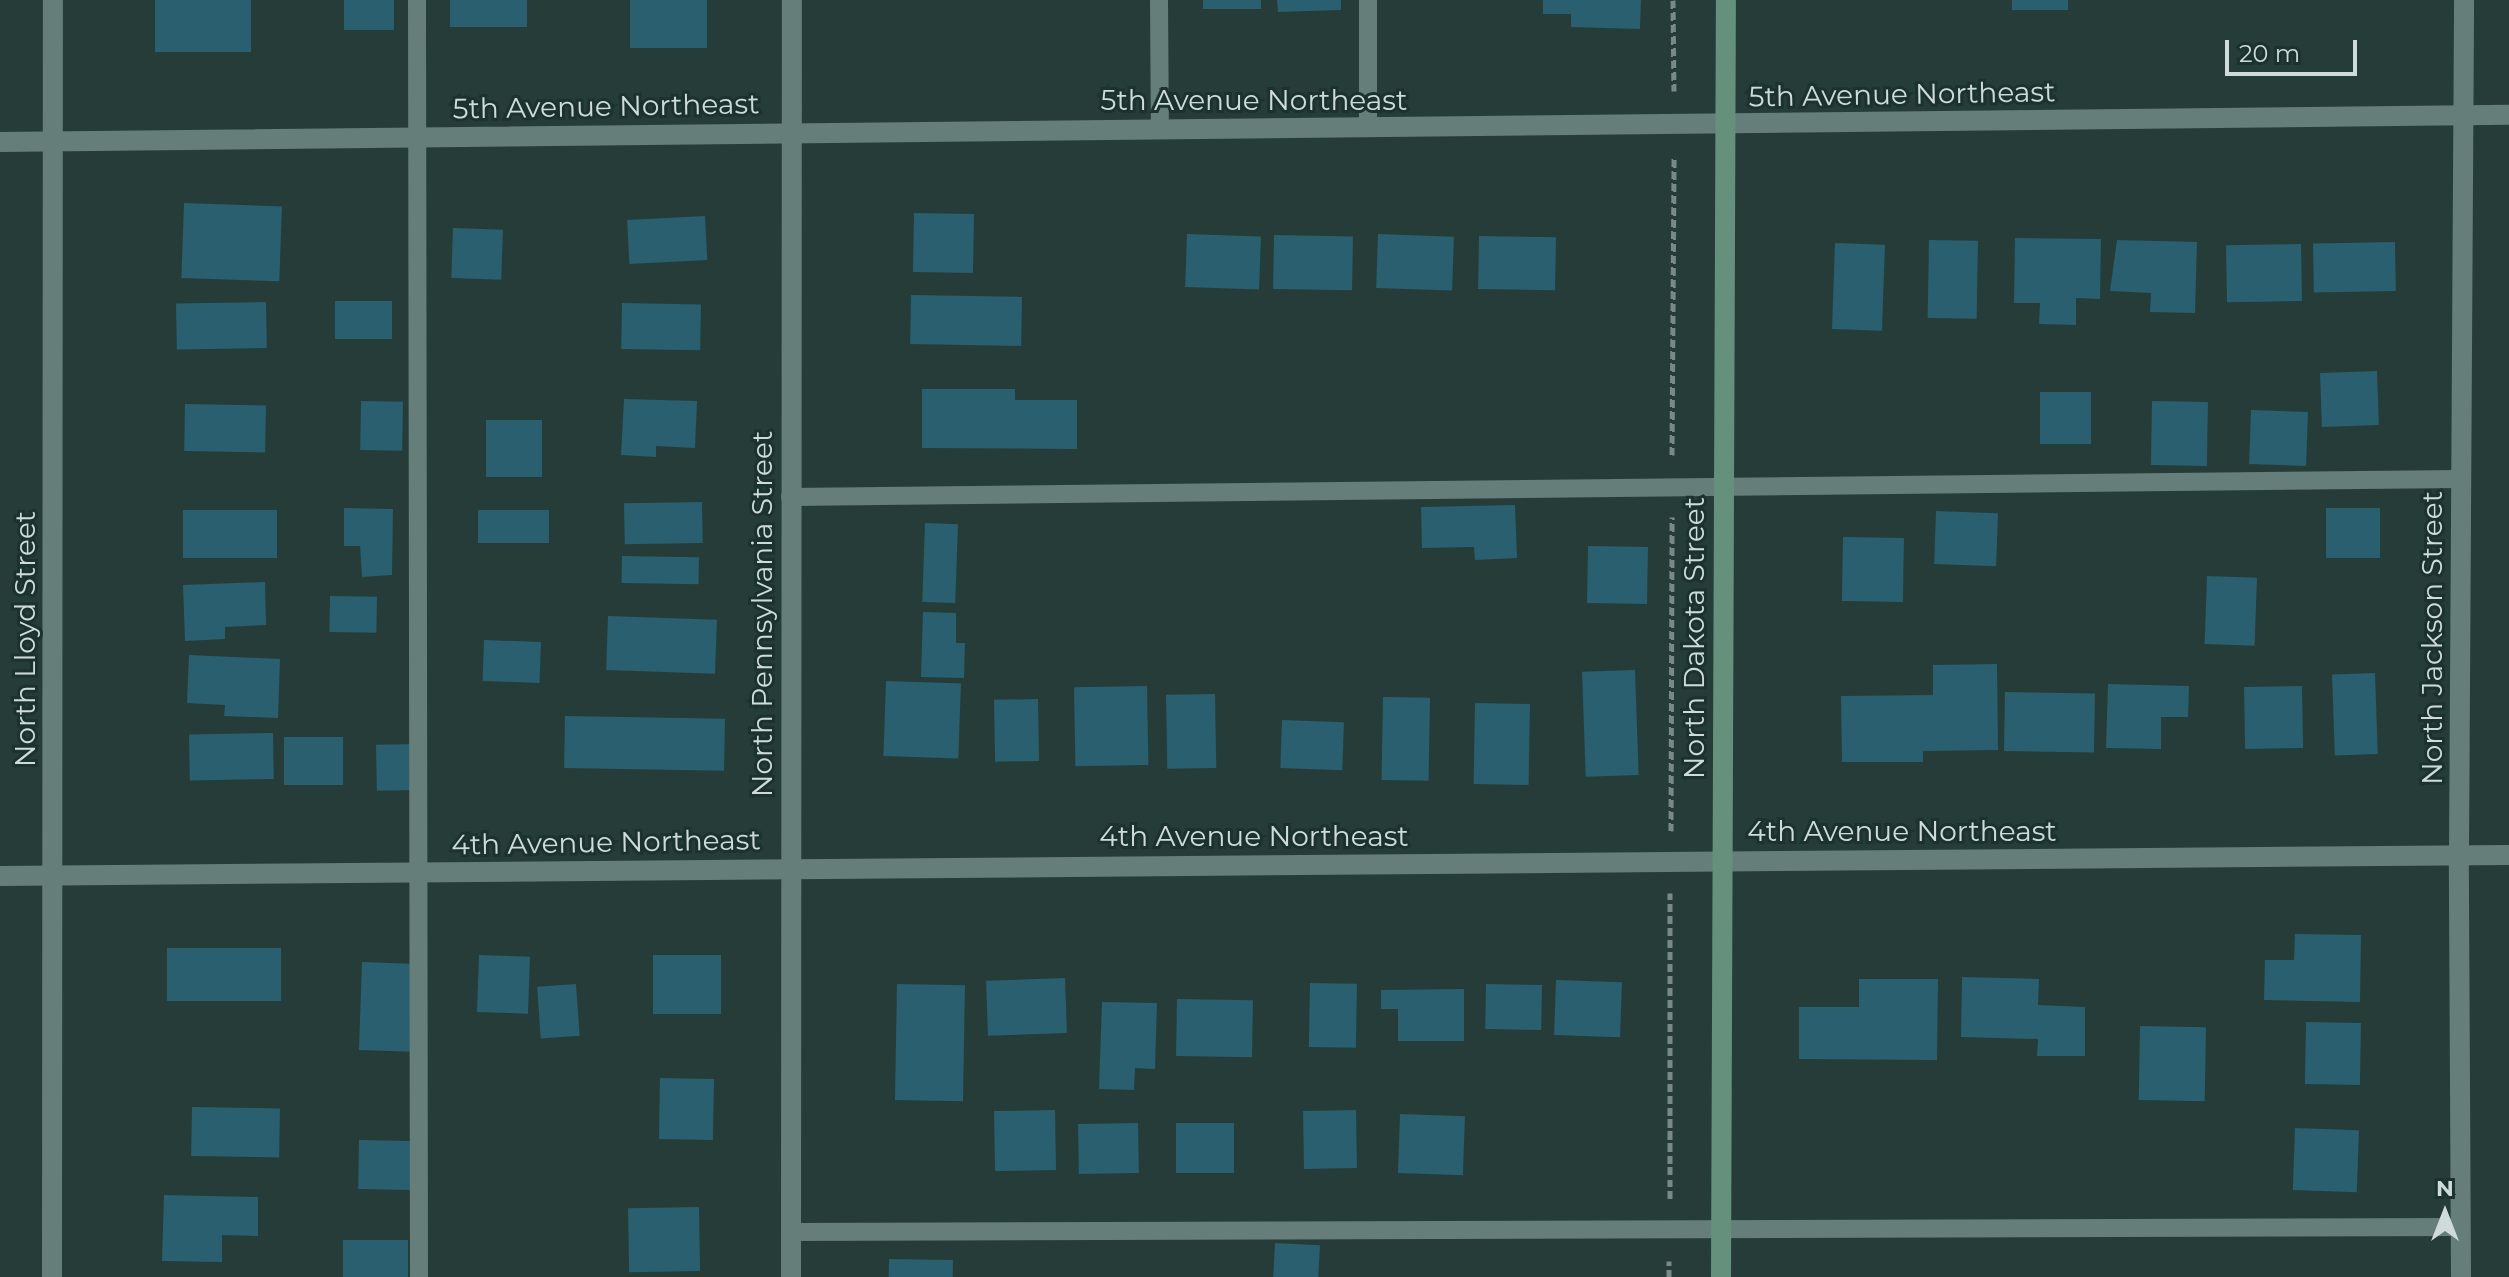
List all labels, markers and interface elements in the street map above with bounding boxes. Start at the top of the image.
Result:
scale bar [2229,24,2361,74]
text: 20 m [2239,39,2300,68]
street label: 5th Avenue Northeast [1748,75,2056,113]
street label: 5th Avenue Northeast [1101,83,1407,117]
street label: 5th Avenue Northeast [452,87,760,125]
street label: North Pennsylvania Street [745,431,779,797]
street label: North Jackson Street [2415,491,2449,785]
street label: North Dakota Street [1677,497,1711,779]
street label: North Lloyd Street [8,511,42,767]
street label: 4th Avenue Northeast [1747,814,2057,848]
street label: 4th Avenue Northeast [1099,819,1409,853]
street label: 4th Avenue Northeast [451,823,761,861]
north arrow [2405,1173,2485,1253]
text: N [2436,1175,2454,1202]

